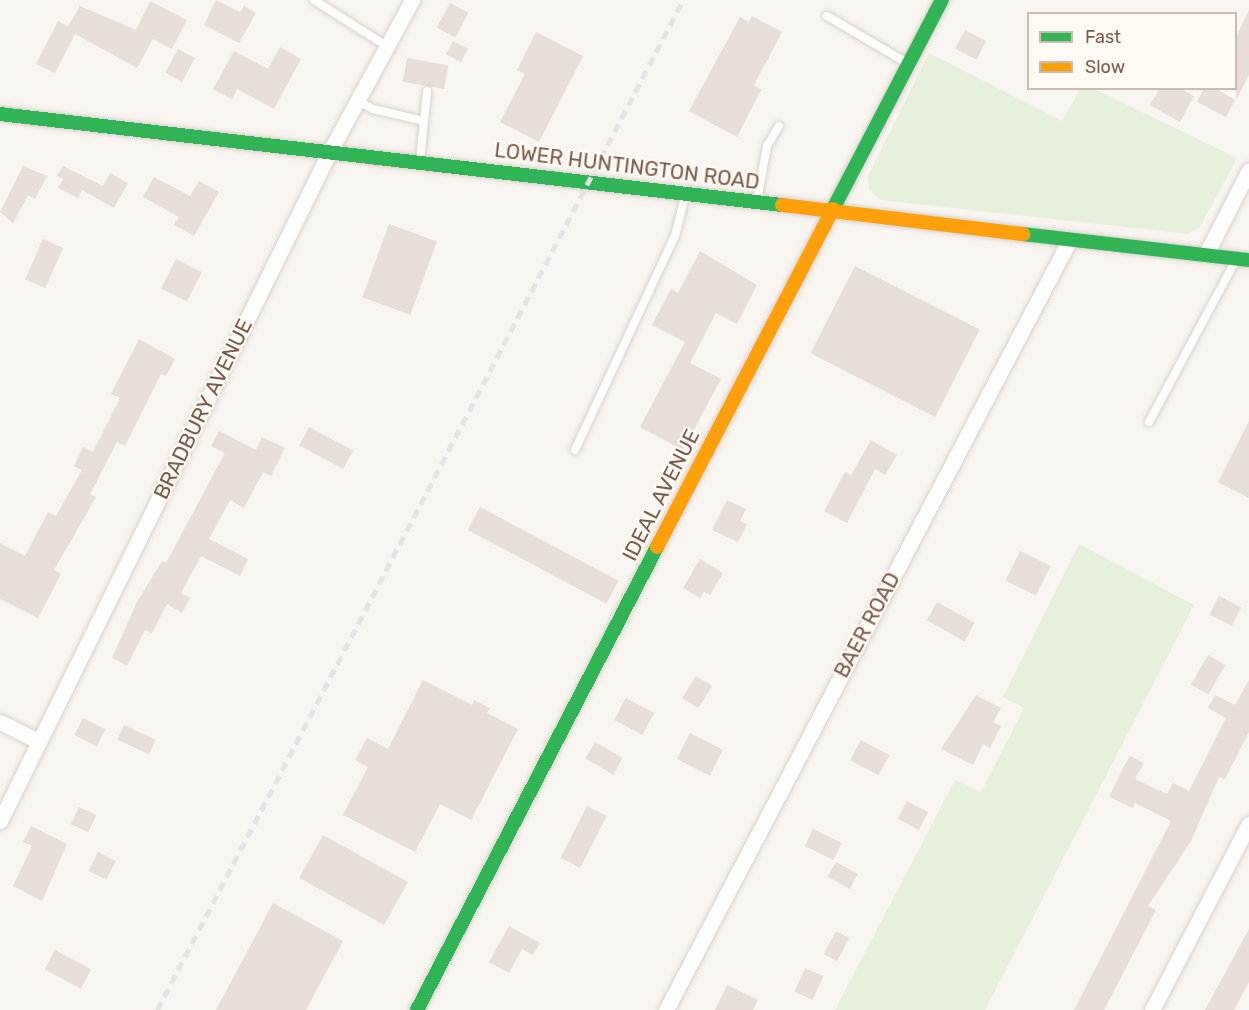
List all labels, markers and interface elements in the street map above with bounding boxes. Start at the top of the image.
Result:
legend [1027,12,1237,90]
text: Fast [1085,26,1121,48]
text: Slow [1085,56,1125,78]
street label: LOWER HUNTINGTON ROAD [493,137,761,195]
street label: BRADBURY AVENUE [148,314,258,504]
street label: IDEAL AVENUE [617,424,705,566]
street label: BAER ROAD [829,568,905,682]

